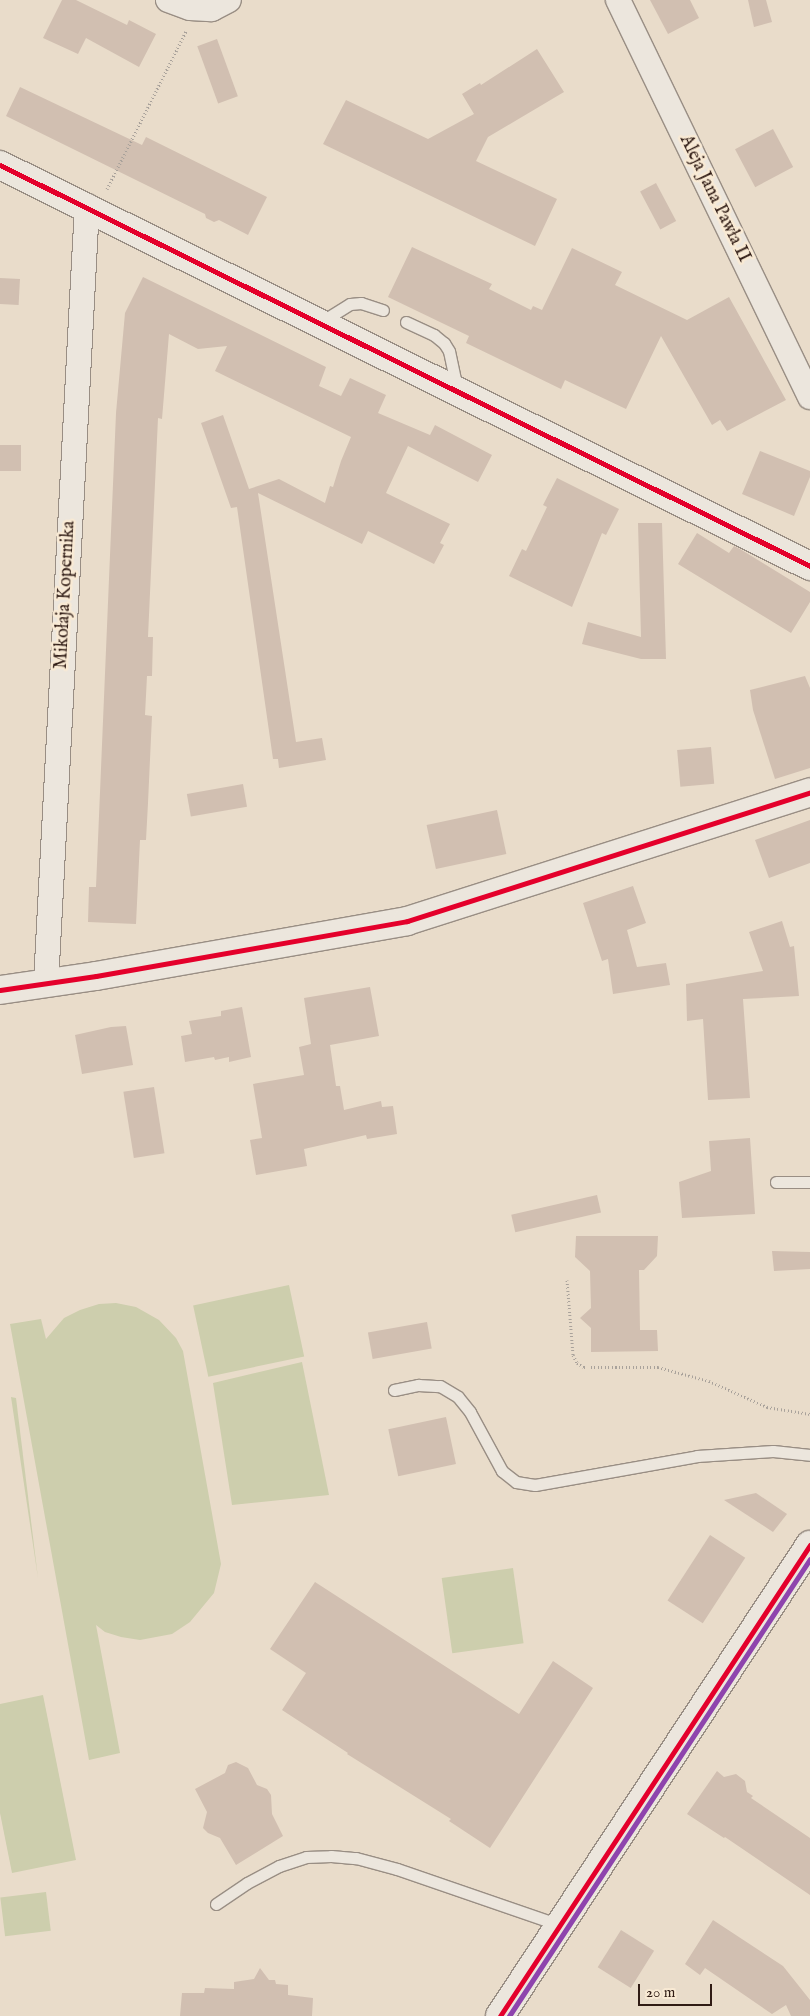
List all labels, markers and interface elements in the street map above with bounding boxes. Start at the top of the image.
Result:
street label: Aleja Jana Pawła II [674,132,754,266]
street label: Mikołaja Kopernika [51,520,81,670]
scale bar [640,1974,714,2006]
text: 20 m [646,1983,675,2002]

